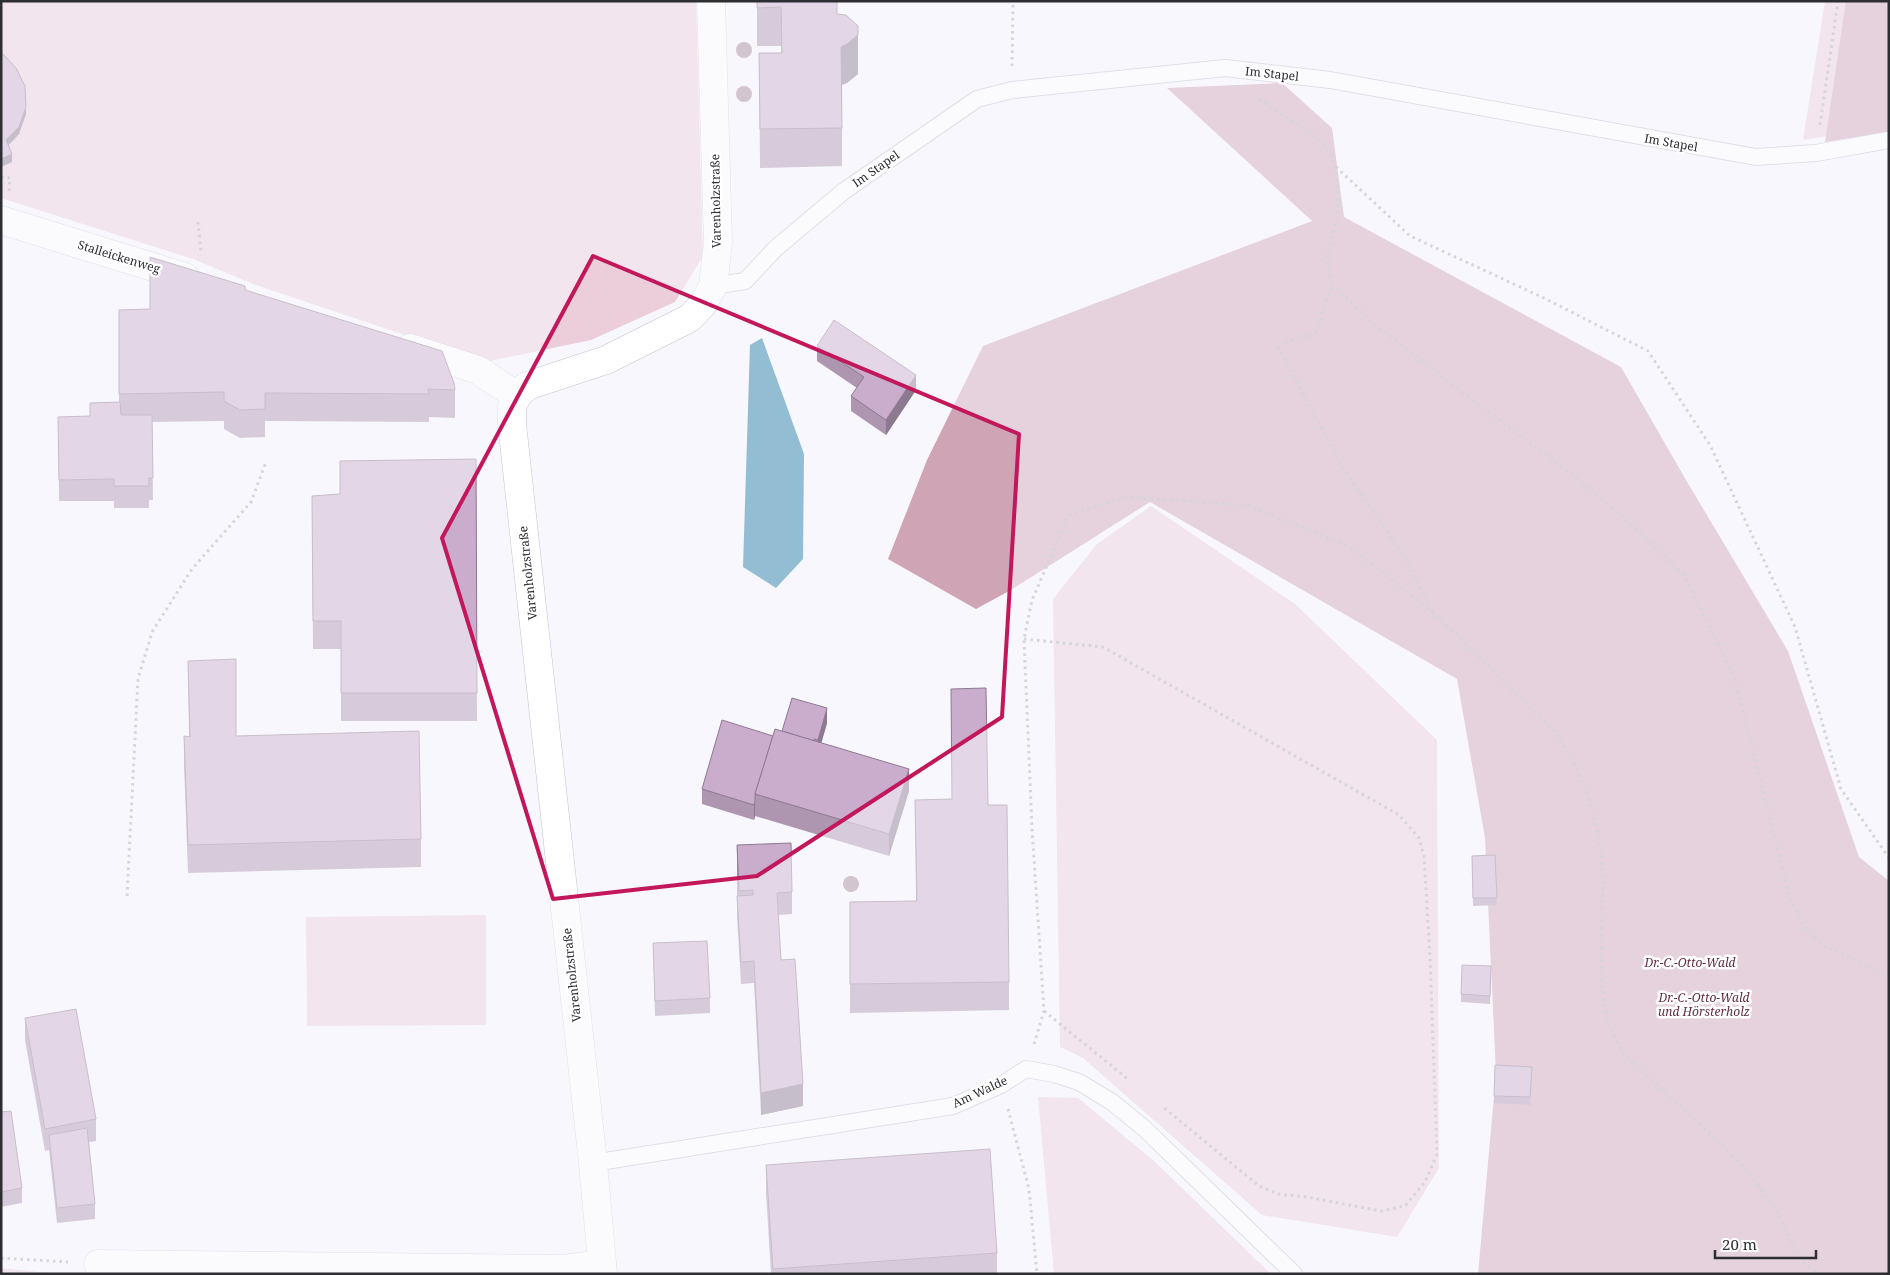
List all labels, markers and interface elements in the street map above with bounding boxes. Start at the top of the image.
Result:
street label: Im Stapel [1244,62,1300,85]
street label: Im Stapel [1643,129,1699,156]
street label: Im Stapel [849,146,903,191]
street label: Varenholzstraße [706,154,725,248]
street label: Stalleickenweg [76,236,163,277]
street label: Varenholzstraße [514,525,541,621]
street label: Varenholzstraße [558,927,585,1023]
park label: Dr.-C.-Otto-Wald [1643,954,1736,971]
park label: Dr.-C.-Otto-Wald und Hörsterholz [1657,989,1750,1020]
street label: Am Walde [949,1071,1010,1112]
scale bar [1715,1228,1816,1260]
text: 20 m [1722,1234,1757,1254]

